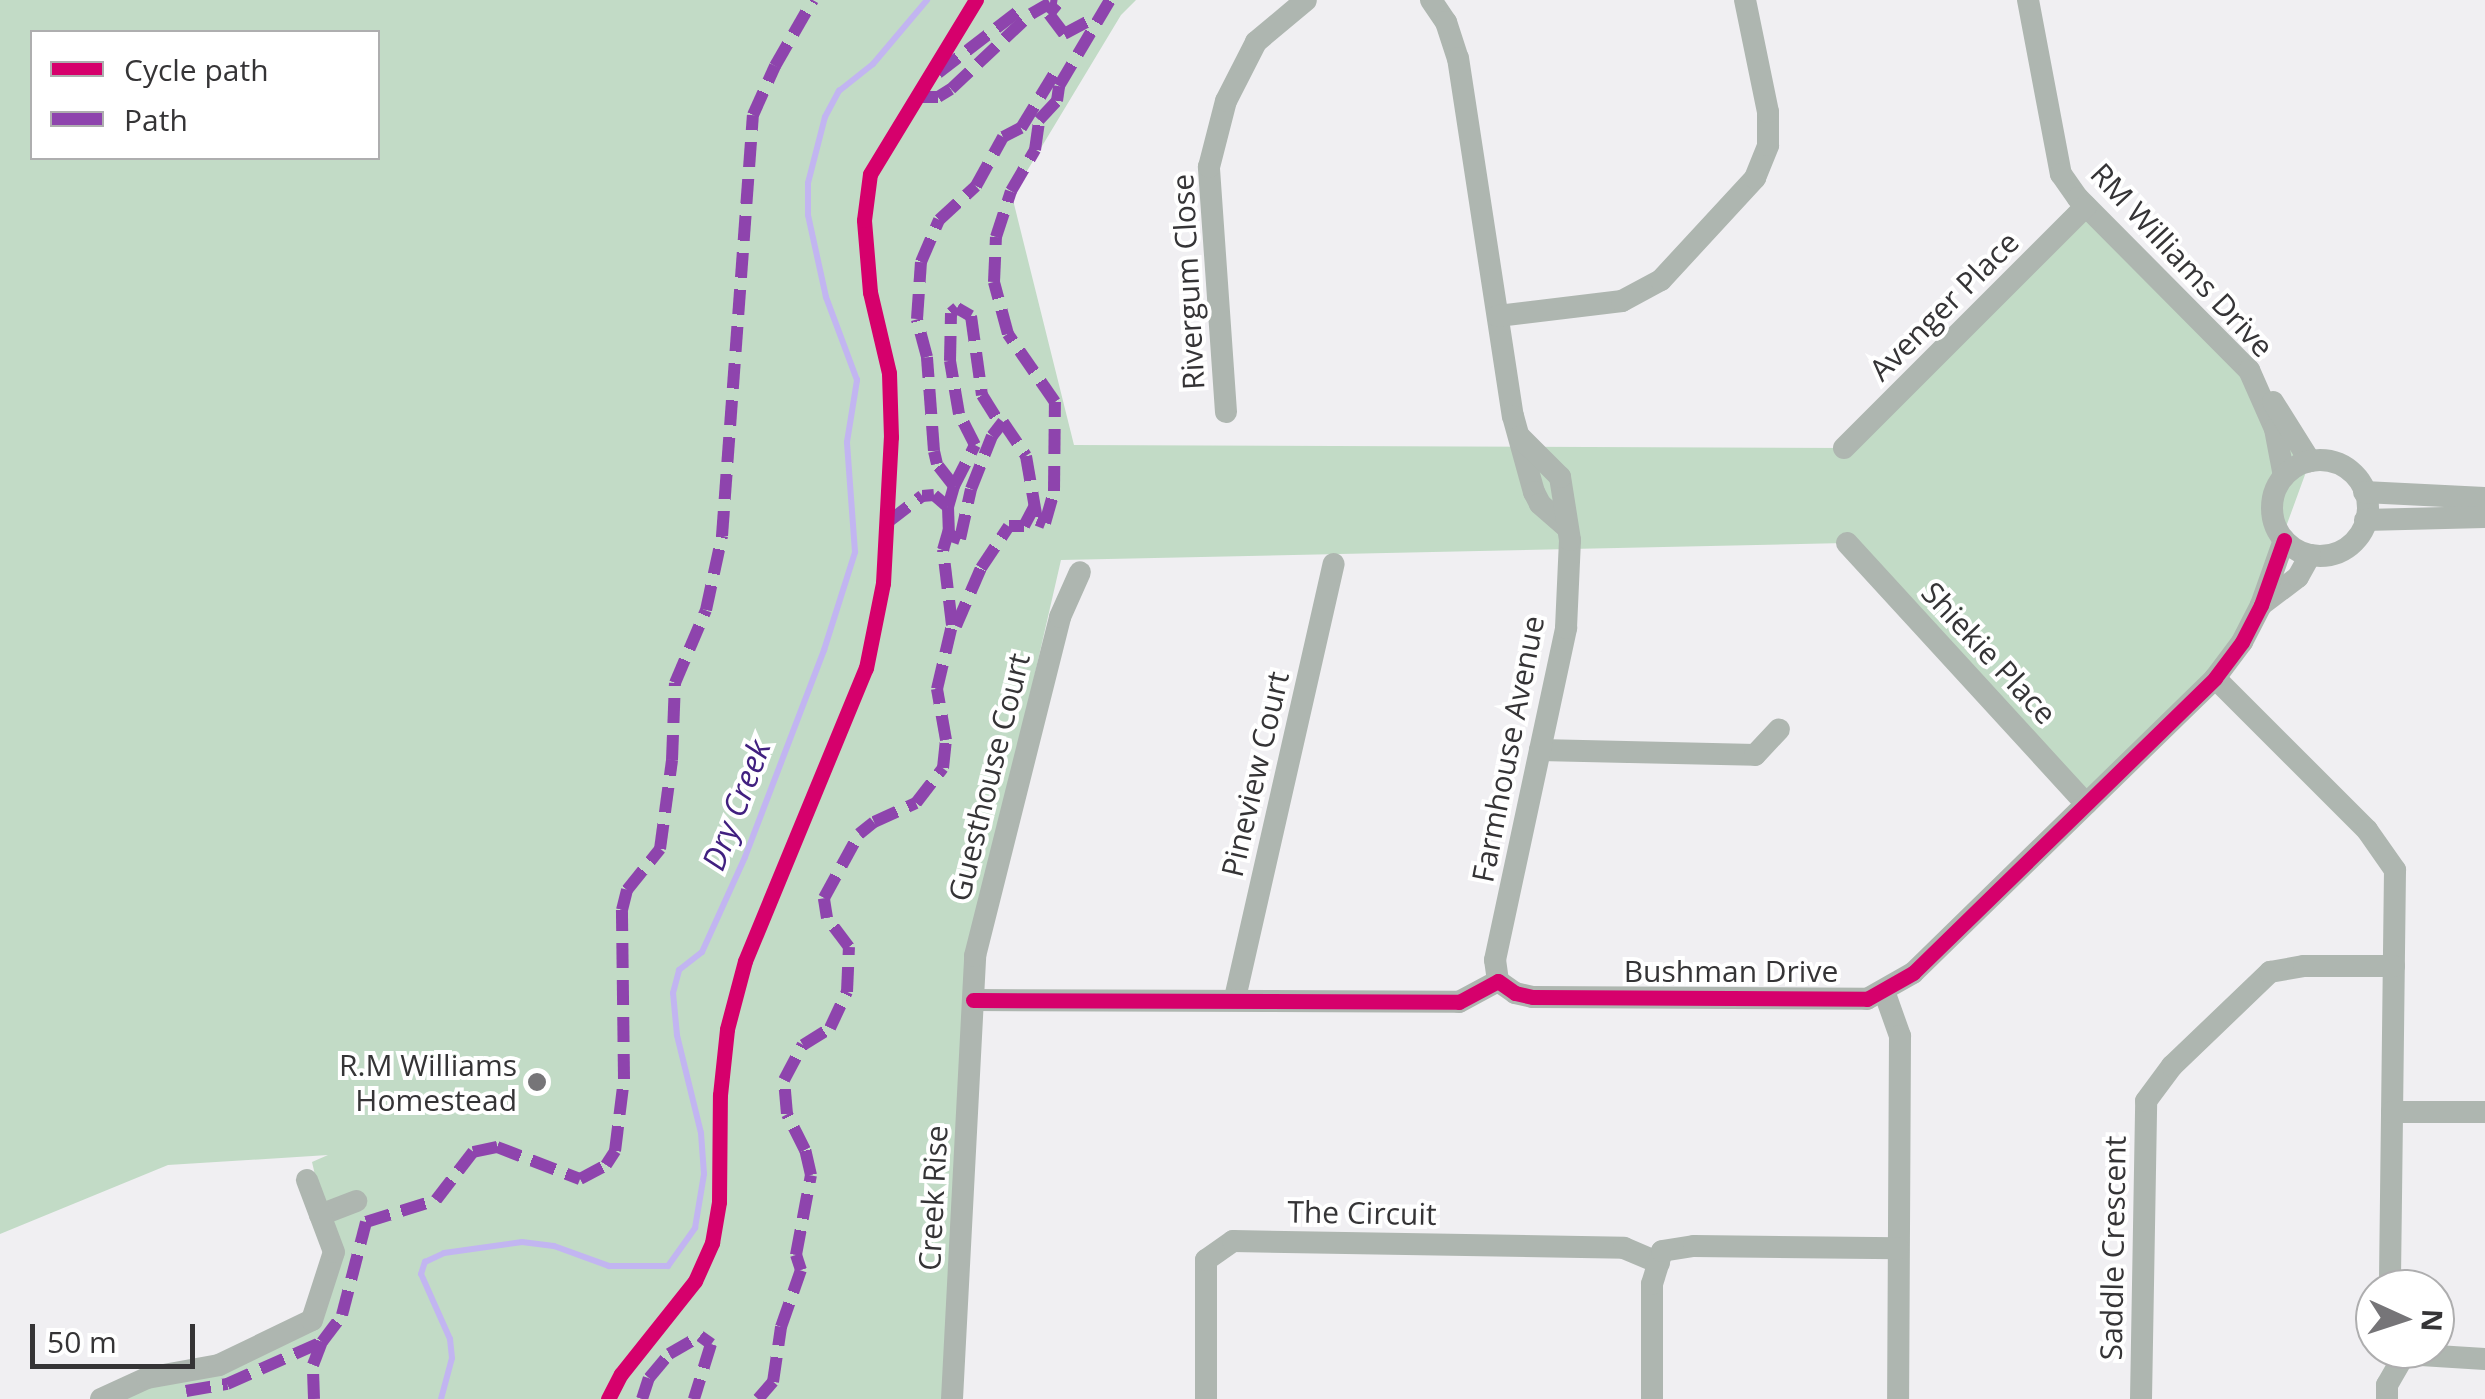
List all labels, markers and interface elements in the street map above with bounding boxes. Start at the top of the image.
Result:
legend [30,30,380,160]
text: Cycle path [124,49,269,90]
text: Path [124,99,188,140]
street label: RM Williams Drive [2083,156,2281,364]
street label: Rivergum Close [1164,173,1212,391]
street label: Avenger Place [1862,224,2026,388]
street label: Shiekie Place [1914,575,2064,731]
street label: Farmhouse Avenue [1465,613,1551,885]
street label: Guesthouse Court [941,649,1037,905]
street label: Pineview Court [1214,668,1296,880]
water label: Dry Creek [694,735,778,875]
street label: Bushman Drive [1624,953,1838,989]
place label: R.M Williams Homestead [339,1047,517,1118]
marker: R.M Williams Homestead [526,1071,548,1093]
street label: Creek Rise [911,1124,955,1272]
street label: Saddle Crescent [2093,1135,2133,1361]
street label: The Circuit [1287,1194,1437,1232]
north arrow [2355,1269,2455,1369]
scale bar [35,1304,200,1366]
text: N [2413,1308,2453,1333]
text: 50 m [47,1321,117,1362]

